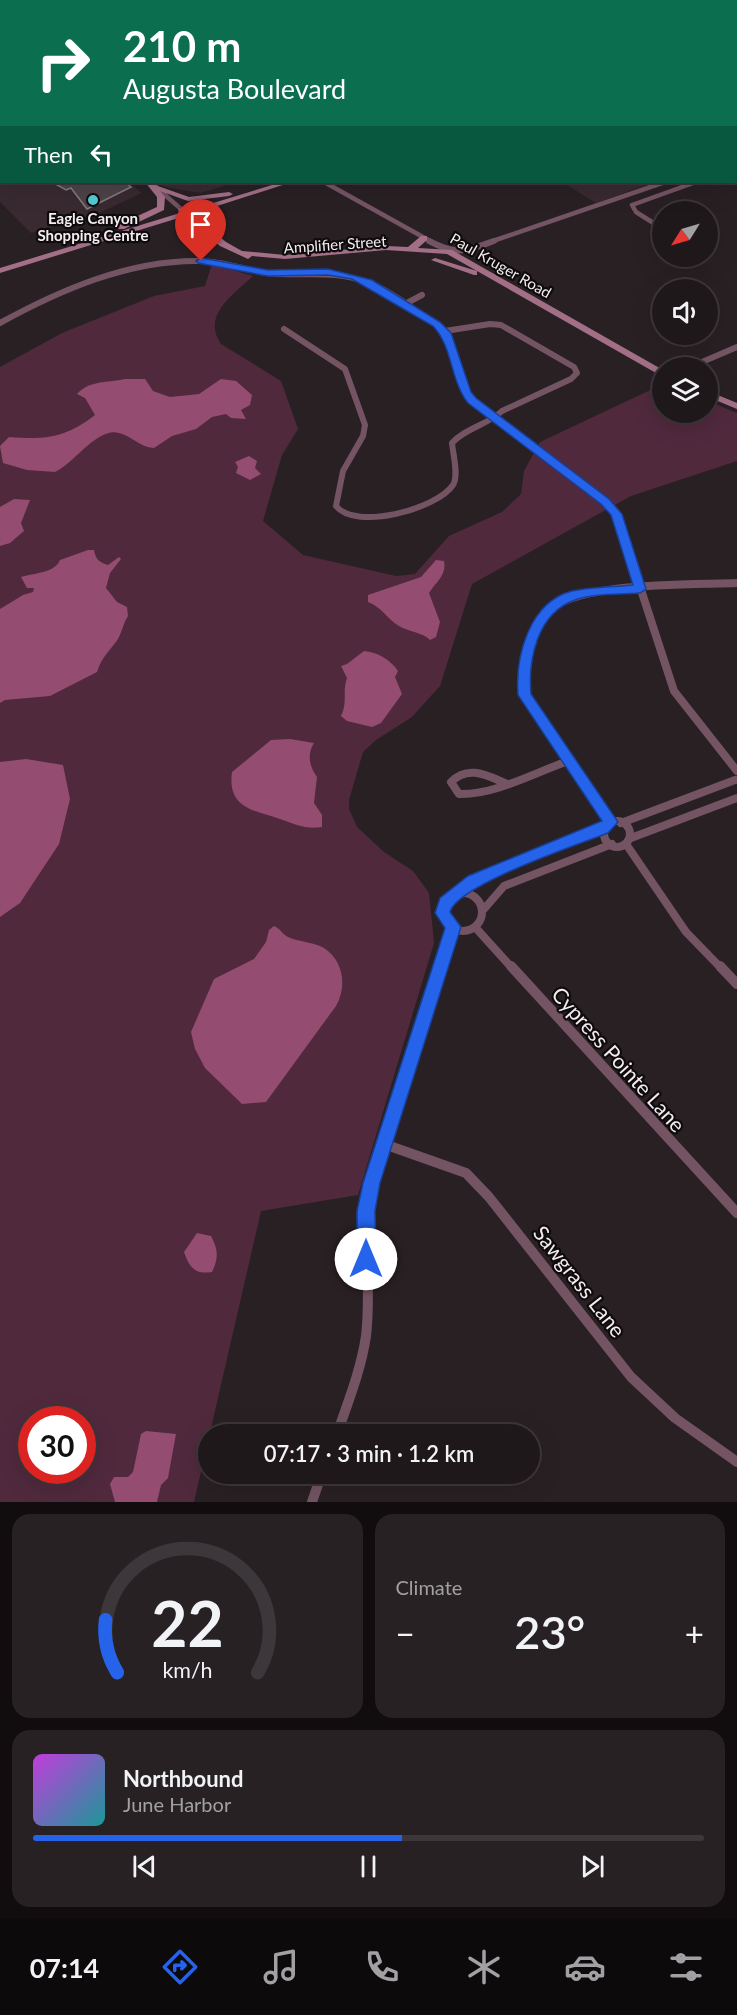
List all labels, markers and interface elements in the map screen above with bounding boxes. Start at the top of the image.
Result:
text: 210 m [123,21,241,71]
icon: right [24,24,102,102]
text: Augusta Boulevard [123,72,346,105]
icon: left [85,138,118,171]
text: Then [24,141,73,168]
marker: Eagle Canyon Shopping Centre [86,193,100,207]
pin [175,199,226,261]
north arrow [652,201,718,267]
map controls [652,201,718,423]
icon: arrive [184,208,217,241]
place label: Eagle Canyon Shopping Centre [37,209,149,244]
street label: Paul Kruger Road [447,229,555,301]
street label: Amplifier Street [283,231,388,257]
button: sound [652,279,718,345]
button: layers [652,357,718,423]
street label: Cypress Pointe Lane [547,981,691,1137]
street label: Sawgrass Lane [529,1220,631,1342]
position arrow [334,1227,398,1291]
speed limit sign: 30 [18,1406,96,1484]
text: 07:17 · 3 min · 1.2 km [264,1440,474,1467]
text: Climate [396,1575,462,1599]
text: 22 [151,1585,223,1660]
text: 23° [514,1605,585,1659]
text: − [396,1613,415,1653]
text: + [685,1613,704,1653]
text: km/h [162,1657,212,1683]
text: Northbound [123,1765,243,1792]
text: June Harbor [123,1792,231,1816]
icon: previous [128,1850,161,1883]
icon: pause [352,1850,385,1883]
icon: next [576,1850,609,1883]
icon: directions [159,1946,201,1988]
icon: music [260,1946,302,1988]
icon: phone [361,1946,403,1988]
icon: climate [463,1946,505,1988]
icon: car [564,1946,606,1988]
icon: filters [665,1946,707,1988]
text: 07:14 [30,1951,99,1984]

